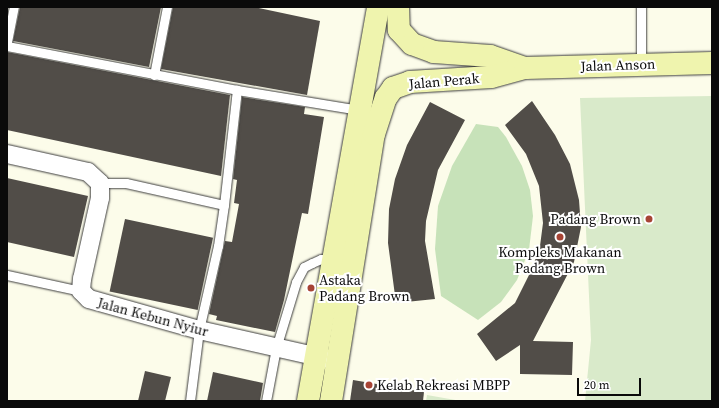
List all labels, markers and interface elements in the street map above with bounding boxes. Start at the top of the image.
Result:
street label: Jalan Anson [580,55,656,75]
street label: Jalan Perak [408,70,480,92]
place label: Padang Brown [550,211,641,227]
marker: Padang Brown [644,214,654,224]
marker: Kompleks Makanan Padang Brown [555,232,565,242]
place label: Kompleks Makanan Padang Brown [498,244,622,276]
place label: Astaka Padang Brown [319,272,410,304]
marker: Astaka Padang Brown [306,283,316,293]
street label: Jalan Kebun Nyiur [96,294,210,340]
scale bar [579,370,643,396]
place label: Kelab Rekreasi MBPP [377,377,510,393]
text: 20 m [584,377,610,393]
marker: Kelab Rekreasi MBPP [364,380,374,390]

